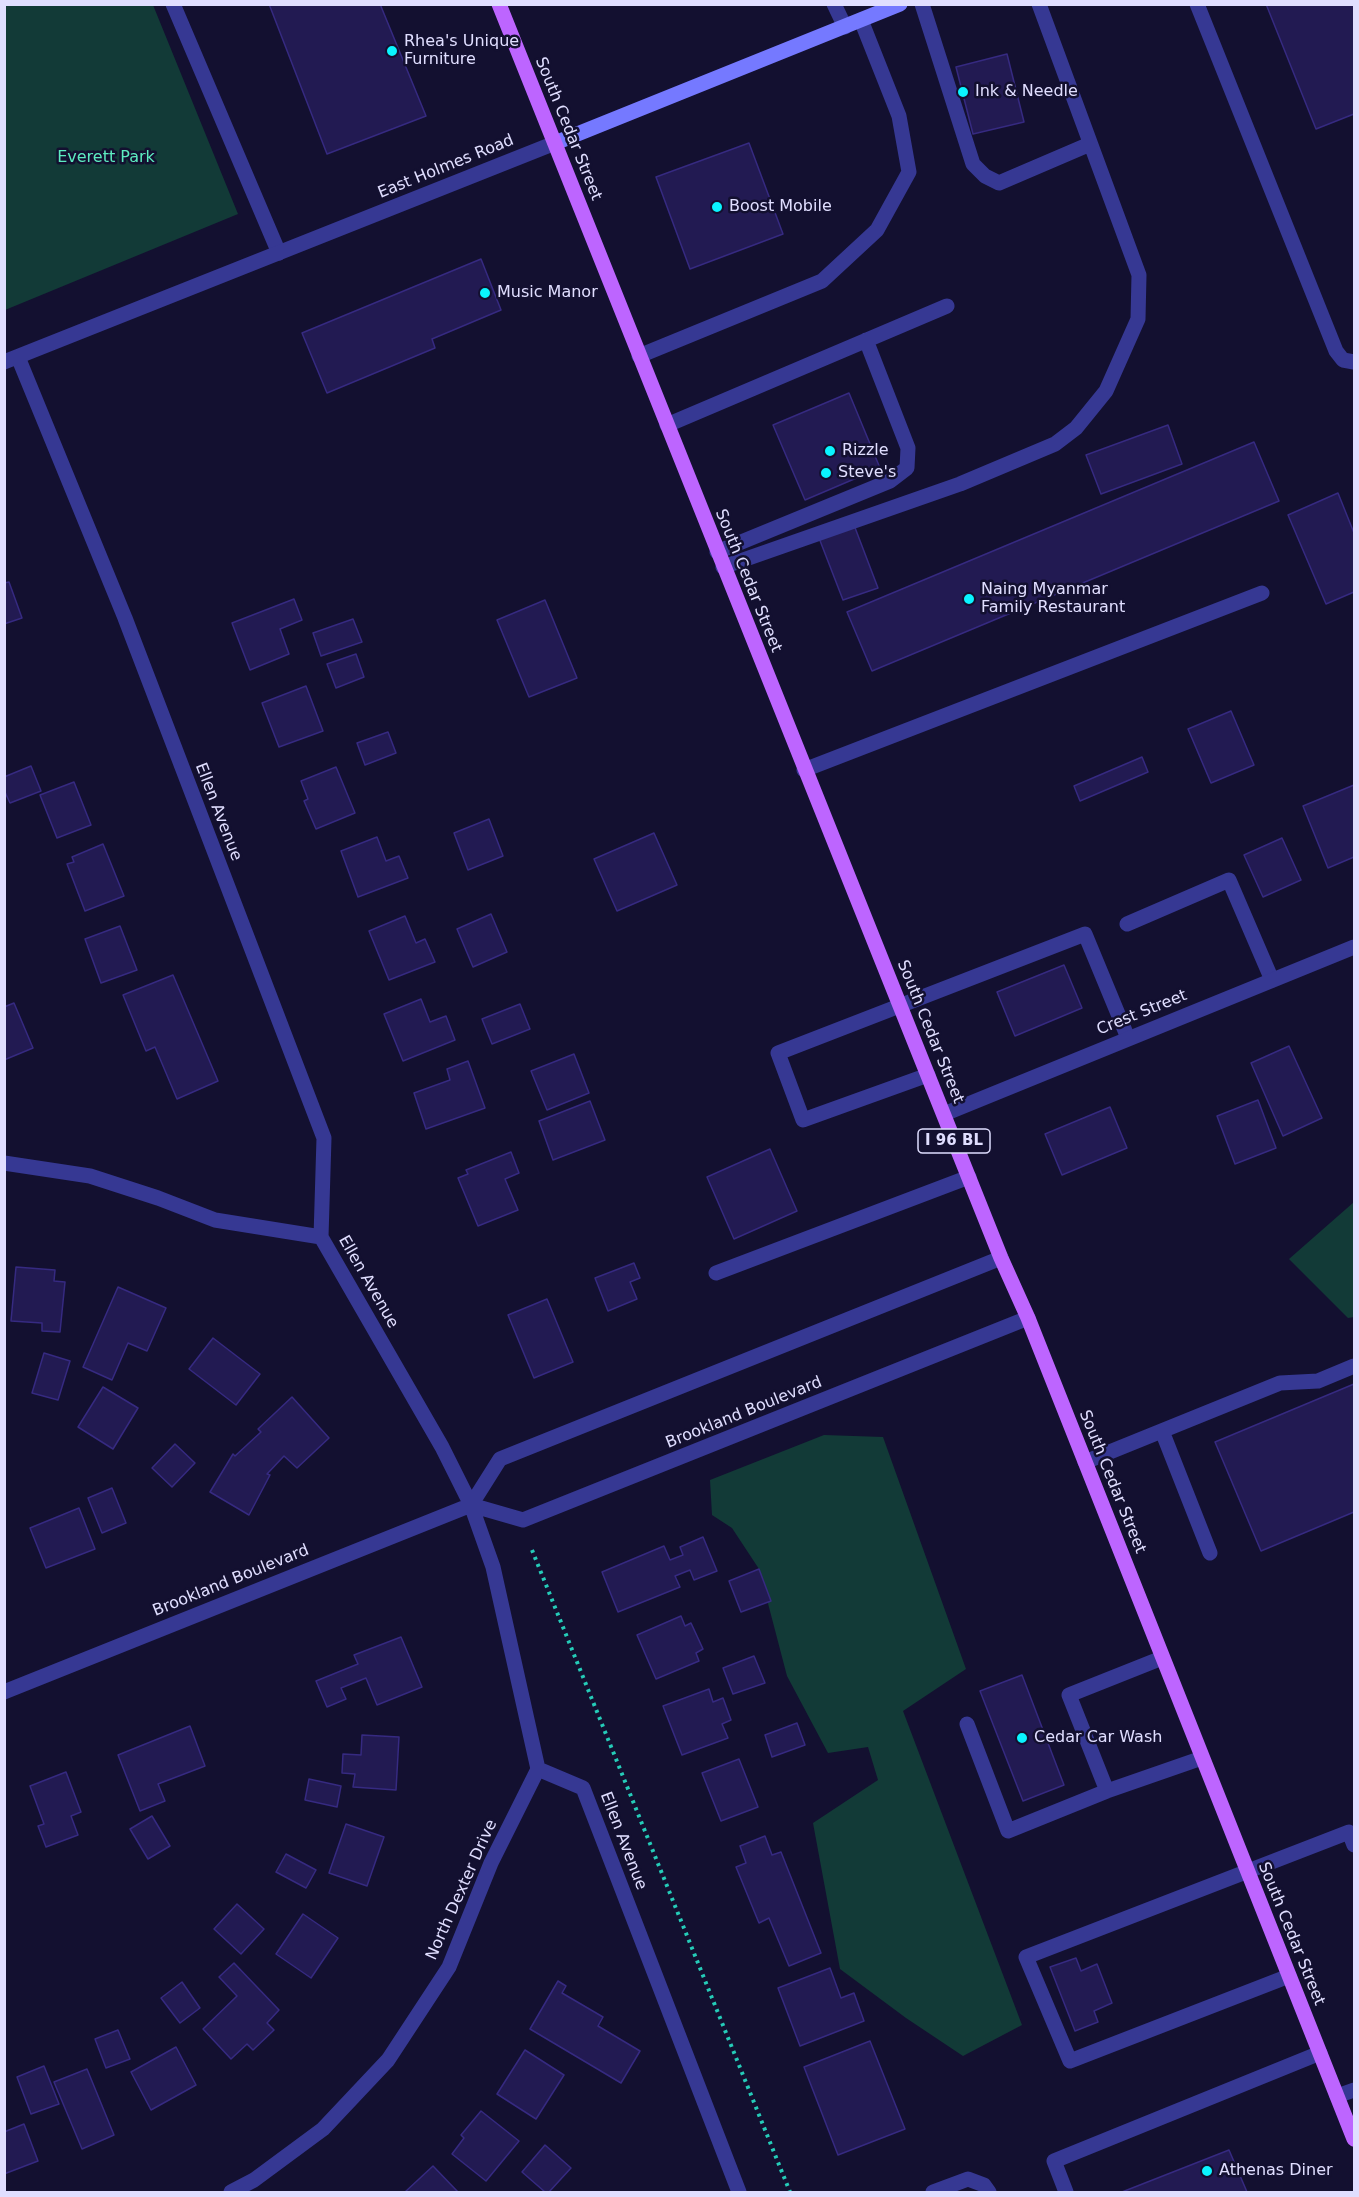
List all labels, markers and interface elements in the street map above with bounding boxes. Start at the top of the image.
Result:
place label: Rhea's Unique Furniture [404,32,519,70]
marker: Rhea's Unique Furniture [385,44,399,58]
street label: South Cedar Street [530,55,606,203]
place label: Ink & Needle [975,82,1078,102]
marker: Ink & Needle [956,85,970,99]
street label: East Holmes Road [375,131,517,203]
park label: Everett Park [57,148,155,168]
place label: Boost Mobile [729,197,832,217]
marker: Boost Mobile [710,200,724,214]
place label: Music Manor [497,283,598,303]
marker: Music Manor [478,286,492,300]
place label: Rizzle [842,441,889,461]
marker: Rizzle [823,444,837,458]
place label: Steve's [838,463,896,483]
marker: Steve's [819,466,833,480]
street label: South Cedar Street [710,507,786,655]
place label: Naing Myanmar Family Restaurant [981,580,1125,618]
marker: Naing Myanmar Family Restaurant [962,592,976,606]
street label: Ellen Avenue [190,760,246,864]
street label: South Cedar Street [892,958,968,1106]
street label: Crest Street [1094,986,1190,1040]
road number: I 96 BL [918,1129,990,1153]
street label: Ellen Avenue [334,1232,402,1332]
street label: Brookland Boulevard [663,1373,825,1453]
street label: South Cedar Street [1074,1408,1150,1556]
street label: Brookland Boulevard [150,1541,312,1621]
place label: Cedar Car Wash [1034,1728,1162,1748]
marker: Cedar Car Wash [1015,1731,1029,1745]
street label: Ellen Avenue [595,1789,651,1893]
street label: North Dexter Drive [422,1817,502,1963]
street label: South Cedar Street [1253,1860,1329,2008]
place label: Athenas Diner [1219,2161,1333,2181]
marker: Athenas Diner [1200,2164,1214,2178]

